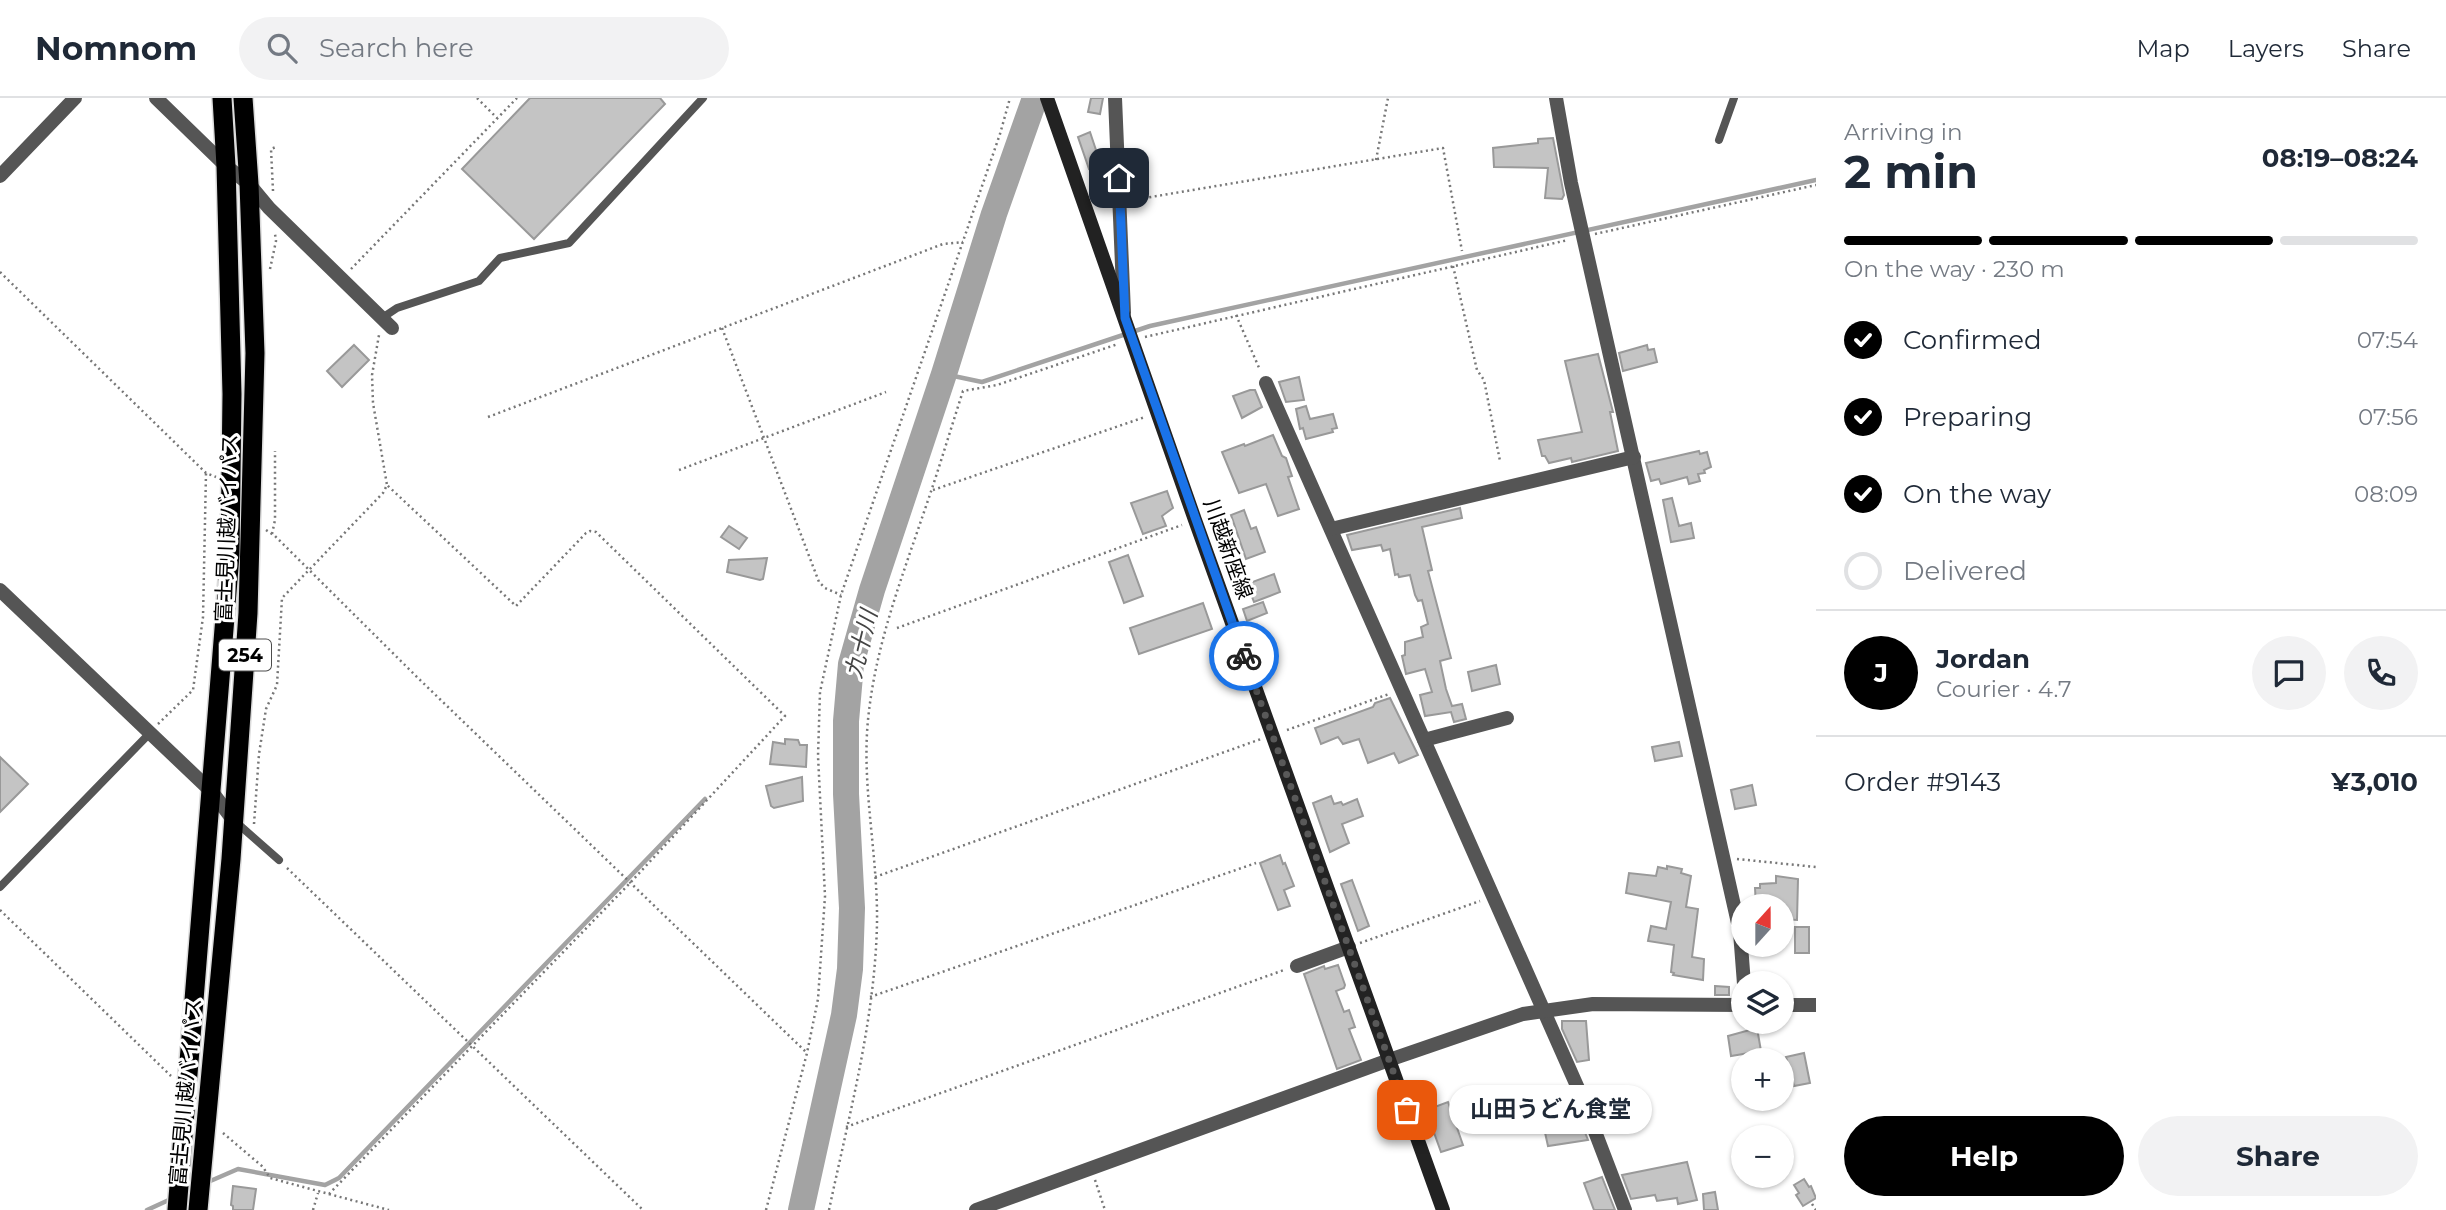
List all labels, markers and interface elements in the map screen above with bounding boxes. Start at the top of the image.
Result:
search box [239,17,729,80]
text: Nomnom [35,28,197,68]
icon: search [263,29,301,67]
text: Search here [319,32,474,64]
text: Map [2136,34,2190,63]
text: Layers [2228,34,2304,63]
text: Share [2342,34,2411,63]
text: Arriving in [1844,118,1963,146]
text: 08:19–08:24 [2262,142,2418,174]
text: 2 min [1844,143,1978,200]
pin [1089,148,1149,208]
icon: home [1100,159,1138,197]
text: On the way · 230 m [1844,255,2065,283]
icon: check [1844,321,1882,359]
text: Confirmed [1903,324,2042,356]
text: 07:54 [2357,326,2418,354]
icon: check [1844,398,1882,436]
text: Preparing [1903,401,2032,433]
text: 07:56 [2358,403,2418,431]
street label: 富士見川越バイパス [211,433,242,623]
icon: check [1844,475,1882,513]
text: On the way [1903,478,2051,510]
text: 08:09 [2354,480,2418,508]
street label: 川越新座線 [1199,495,1258,602]
text: Delivered [1903,555,2027,587]
water label: 九十川 [839,604,884,681]
courier [1209,621,1279,691]
button: chat [2252,636,2326,710]
button: phone [2344,636,2418,710]
icon: bike [1225,637,1263,675]
road number: 254 [219,640,271,670]
text: Jordan [1936,643,2030,675]
text: J [1874,657,1888,689]
text: Courier · 4.7 [1936,675,2072,703]
text: Order #9143 [1844,766,2001,798]
text: ¥3,010 [2331,766,2418,798]
north arrow [1731,894,1794,957]
map controls [1731,894,1794,1188]
button: layers [1731,971,1794,1034]
street label: 富士見川越バイパス [165,997,206,1187]
button: + [1731,1048,1794,1111]
pin [1377,1080,1437,1140]
callout: 山田うどん食堂 [1449,1086,1652,1134]
icon: bag [1388,1091,1426,1129]
text: 山田うどん食堂 [1470,1095,1631,1123]
button: Help [1844,1116,2124,1196]
button: Share [2138,1116,2418,1196]
button: − [1731,1125,1794,1188]

